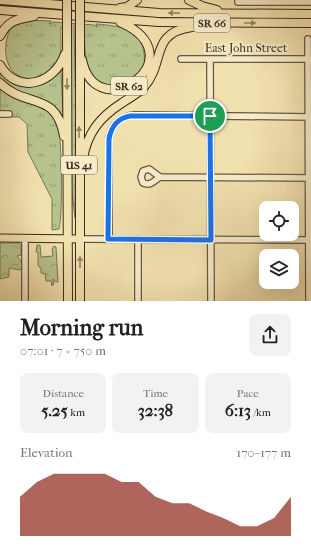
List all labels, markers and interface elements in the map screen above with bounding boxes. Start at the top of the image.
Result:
one-way arrow [167,10,180,16]
road number: SR 66 [194,14,230,32]
one-way arrow [244,20,257,26]
street label: East John Street [205,41,288,55]
road number: SR 62 [111,77,147,95]
one-way arrow [64,78,70,91]
pin [193,99,227,133]
icon: arrive [199,105,221,127]
one-way arrow [76,125,82,138]
road number: US 41 [61,156,97,174]
map controls [259,201,299,289]
button: locate [259,201,299,241]
button: layers [259,249,299,289]
one-way arrow [77,255,83,268]
button: share [249,314,291,356]
text: Morning run [20,315,143,341]
text: 07:01 · 7 × 750 m [20,343,106,358]
text: Distance [42,387,84,400]
text: Time [143,387,168,400]
text: Pace [237,387,259,400]
text: 5.25 [41,400,68,420]
text: 32:38 [138,400,173,420]
text: 6:13 [225,400,251,420]
text: km [68,406,85,419]
text: /km [251,406,271,419]
text: Elevation [20,445,73,460]
text: 170–177 m [237,445,291,460]

